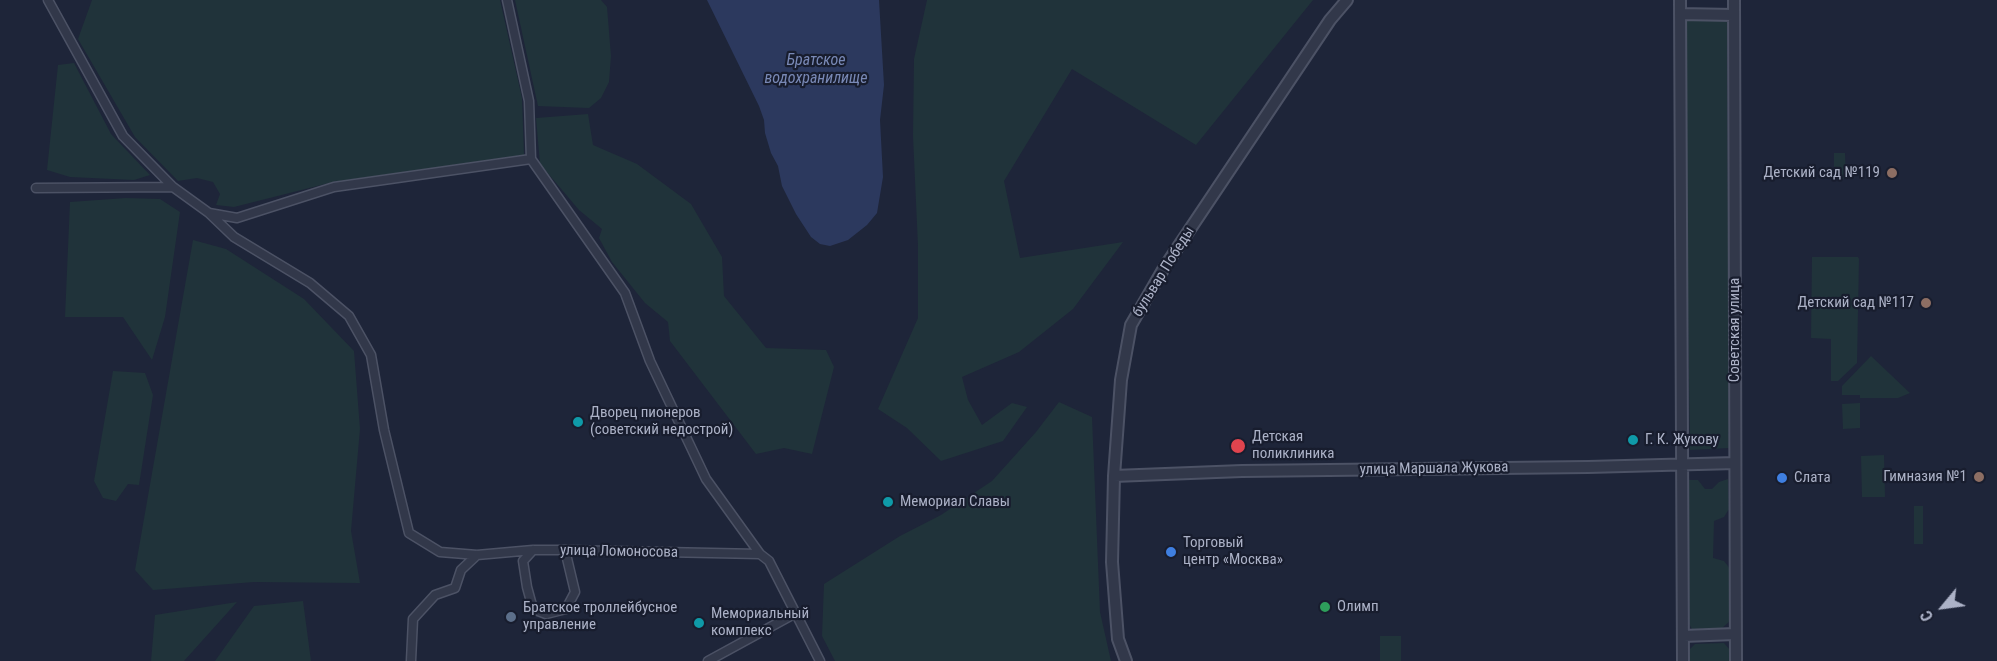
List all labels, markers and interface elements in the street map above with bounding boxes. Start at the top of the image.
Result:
water label: Братское водохранилище [764,51,868,89]
place label: Детский сад №119 [1763,164,1880,182]
marker: Детский сад №119 [1885,166,1899,180]
street label: бульвар Победы [1129,224,1199,320]
street label: Советская улица [1726,278,1744,382]
place label: Детский сад №117 [1797,294,1914,312]
marker: Детский сад №117 [1919,296,1933,310]
place label: Дворец пионеров (советский недострой) [590,404,733,439]
marker: Дворец пионеров (советский недострой) [571,415,585,429]
place label: Детская поликлиника [1252,428,1335,463]
place label: Г. К. Жукову [1645,431,1719,449]
marker: Г. К. Жукову [1626,433,1640,447]
marker: Детская поликлиника [1229,437,1247,455]
street label: улица Маршала Жукова [1359,459,1509,479]
place label: Гимназия №1 [1883,468,1967,486]
place label: Слата [1794,469,1831,487]
marker: Гимназия №1 [1972,470,1986,484]
marker: Слата [1775,471,1789,485]
place label: Мемориал Славы [900,493,1010,511]
marker: Мемориал Славы [881,495,895,509]
place label: Торговый центр «Москва» [1183,534,1283,569]
street label: улица Ломоносова [560,542,678,562]
marker: Торговый центр «Москва» [1164,545,1178,559]
north arrow [1913,577,1973,637]
place label: Олимп [1337,598,1379,616]
place label: Братское троллейбусное управление [523,599,677,634]
marker: Олимп [1318,600,1332,614]
place label: Мемориальный комплекс [711,605,809,640]
text: С [1916,607,1937,625]
marker: Братское троллейбусное управление [504,610,518,624]
marker: Мемориальный комплекс [692,616,706,630]

